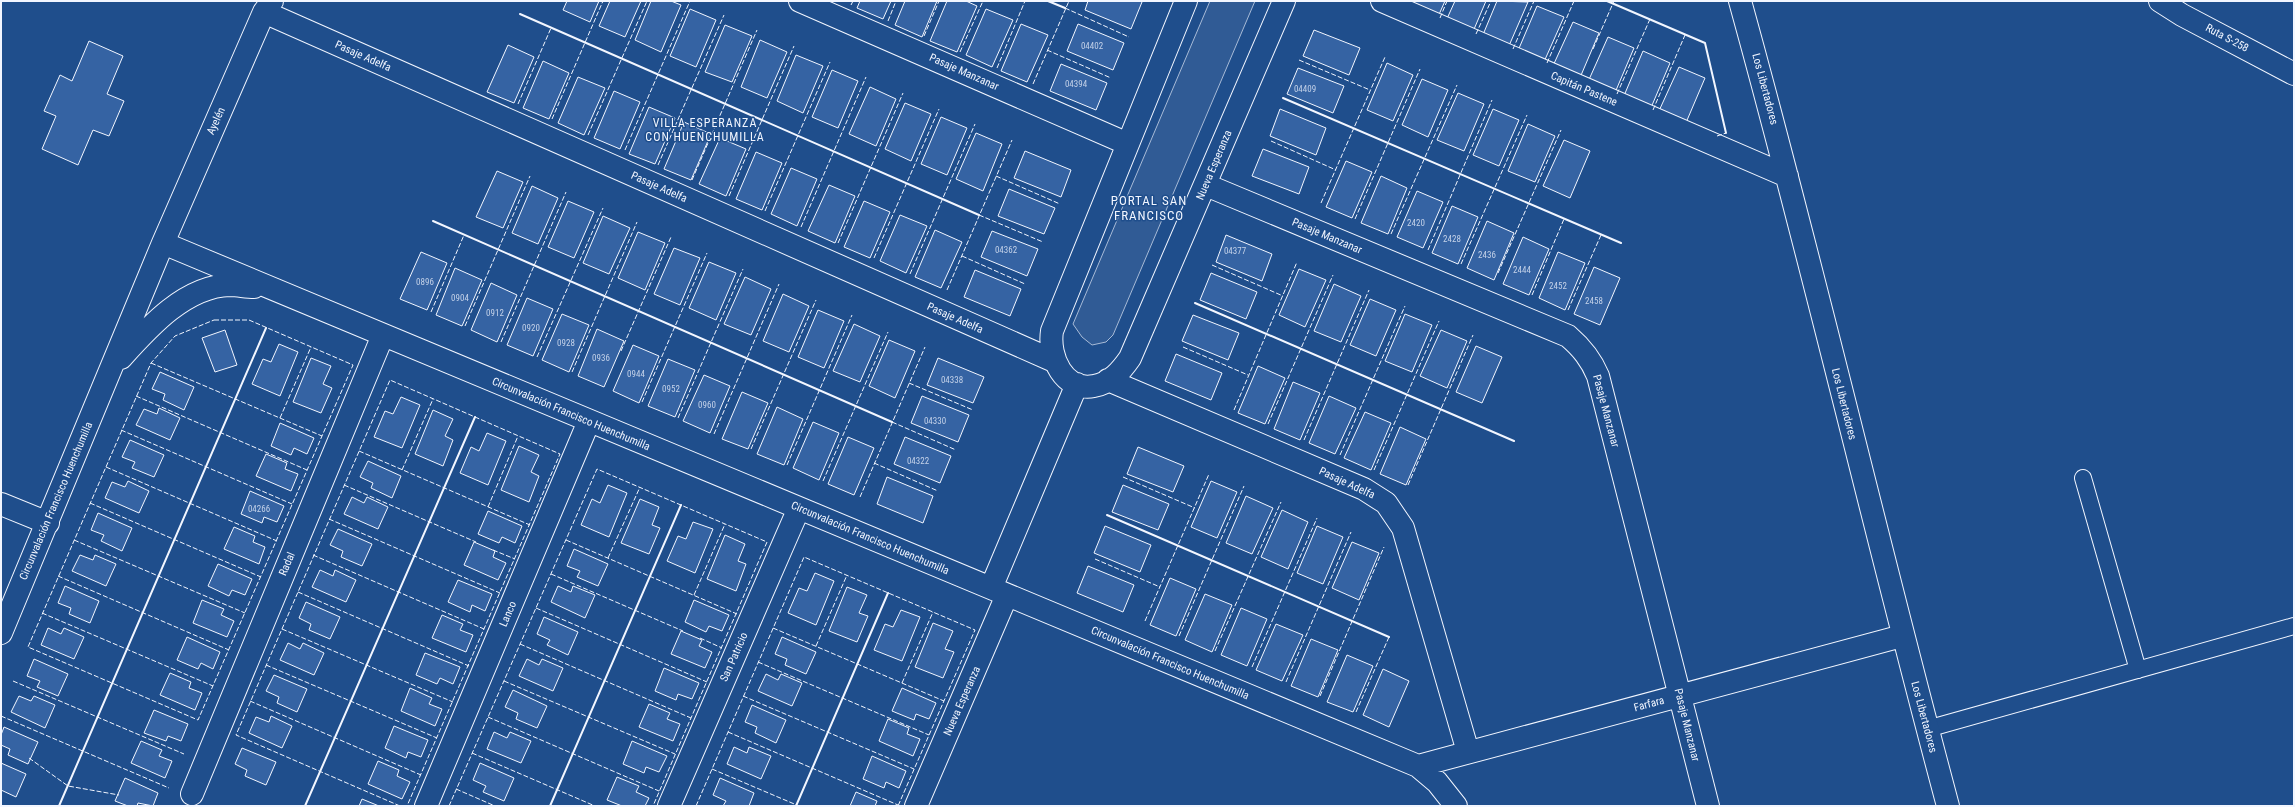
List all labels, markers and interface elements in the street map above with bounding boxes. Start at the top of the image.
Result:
street label: Ruta S-258 [2203,21,2251,55]
street label: Pasaje Adelfa [333,38,393,74]
house number: 04402 [1081,41,1104,51]
street label: Pasaje Manzanar [927,51,1001,93]
street label: Los Libertadores [1749,52,1781,126]
street label: Capitán Pastene [1549,69,1619,109]
house number: 04394 [1065,79,1088,89]
house number: 04409 [1294,84,1316,94]
street label: Ayelén [204,105,228,137]
district label: VILLA ESPERANZA CON HUENCHUMILLA [645,116,765,144]
street label: Nueva Esperanza [1193,128,1235,202]
street label: Pasaje Adelfa [629,169,689,205]
district label: PORTAL SAN FRANCISCO [1111,193,1187,223]
street label: Pasaje Manzanar [1290,215,1365,257]
house number: 2420 [1407,218,1425,228]
house number: 2428 [1443,234,1461,244]
house number: 04362 [995,245,1018,255]
house number: 04377 [1224,246,1247,256]
house number: 2436 [1478,250,1496,260]
house number: 2444 [1513,265,1531,275]
house number: 0896 [416,277,434,287]
house number: 2452 [1549,281,1567,291]
house number: 0904 [451,293,469,303]
house number: 2458 [1585,296,1603,306]
street label: Pasaje Adelfa [925,300,985,336]
house number: 0912 [486,308,504,318]
house number: 0920 [522,323,540,333]
house number: 0928 [557,338,575,348]
house number: 0936 [592,353,610,363]
street label: Los Libertadores [1829,367,1859,441]
house number: 0944 [627,369,645,379]
street label: Pasaje Manzanar [1590,373,1622,449]
street label: Circunvalación Francisco Huenchumilla [490,375,652,453]
house number: 04338 [941,375,963,385]
house number: 0952 [662,384,680,394]
house number: 0960 [698,400,716,410]
house number: 04330 [924,416,946,426]
street label: Circunvalación Francisco Huenchumilla [17,420,95,582]
house number: 04322 [907,456,930,466]
street label: Pasaje Adelfa [1317,464,1377,502]
street label: Circunvalación Francisco Huenchumilla [789,499,951,577]
house number: 04266 [248,504,270,514]
street label: Radal [276,550,298,578]
street label: Lanco [497,599,519,629]
street label: Circunvalación Francisco Huenchumilla [1089,624,1251,702]
street label: San Patricio [717,630,751,684]
street label: Nueva Esperanza [941,664,983,738]
street label: Los Libertadores [1908,680,1940,754]
street label: Pasaje Manzanar [1672,687,1702,763]
street label: Farfara [1632,694,1666,714]

